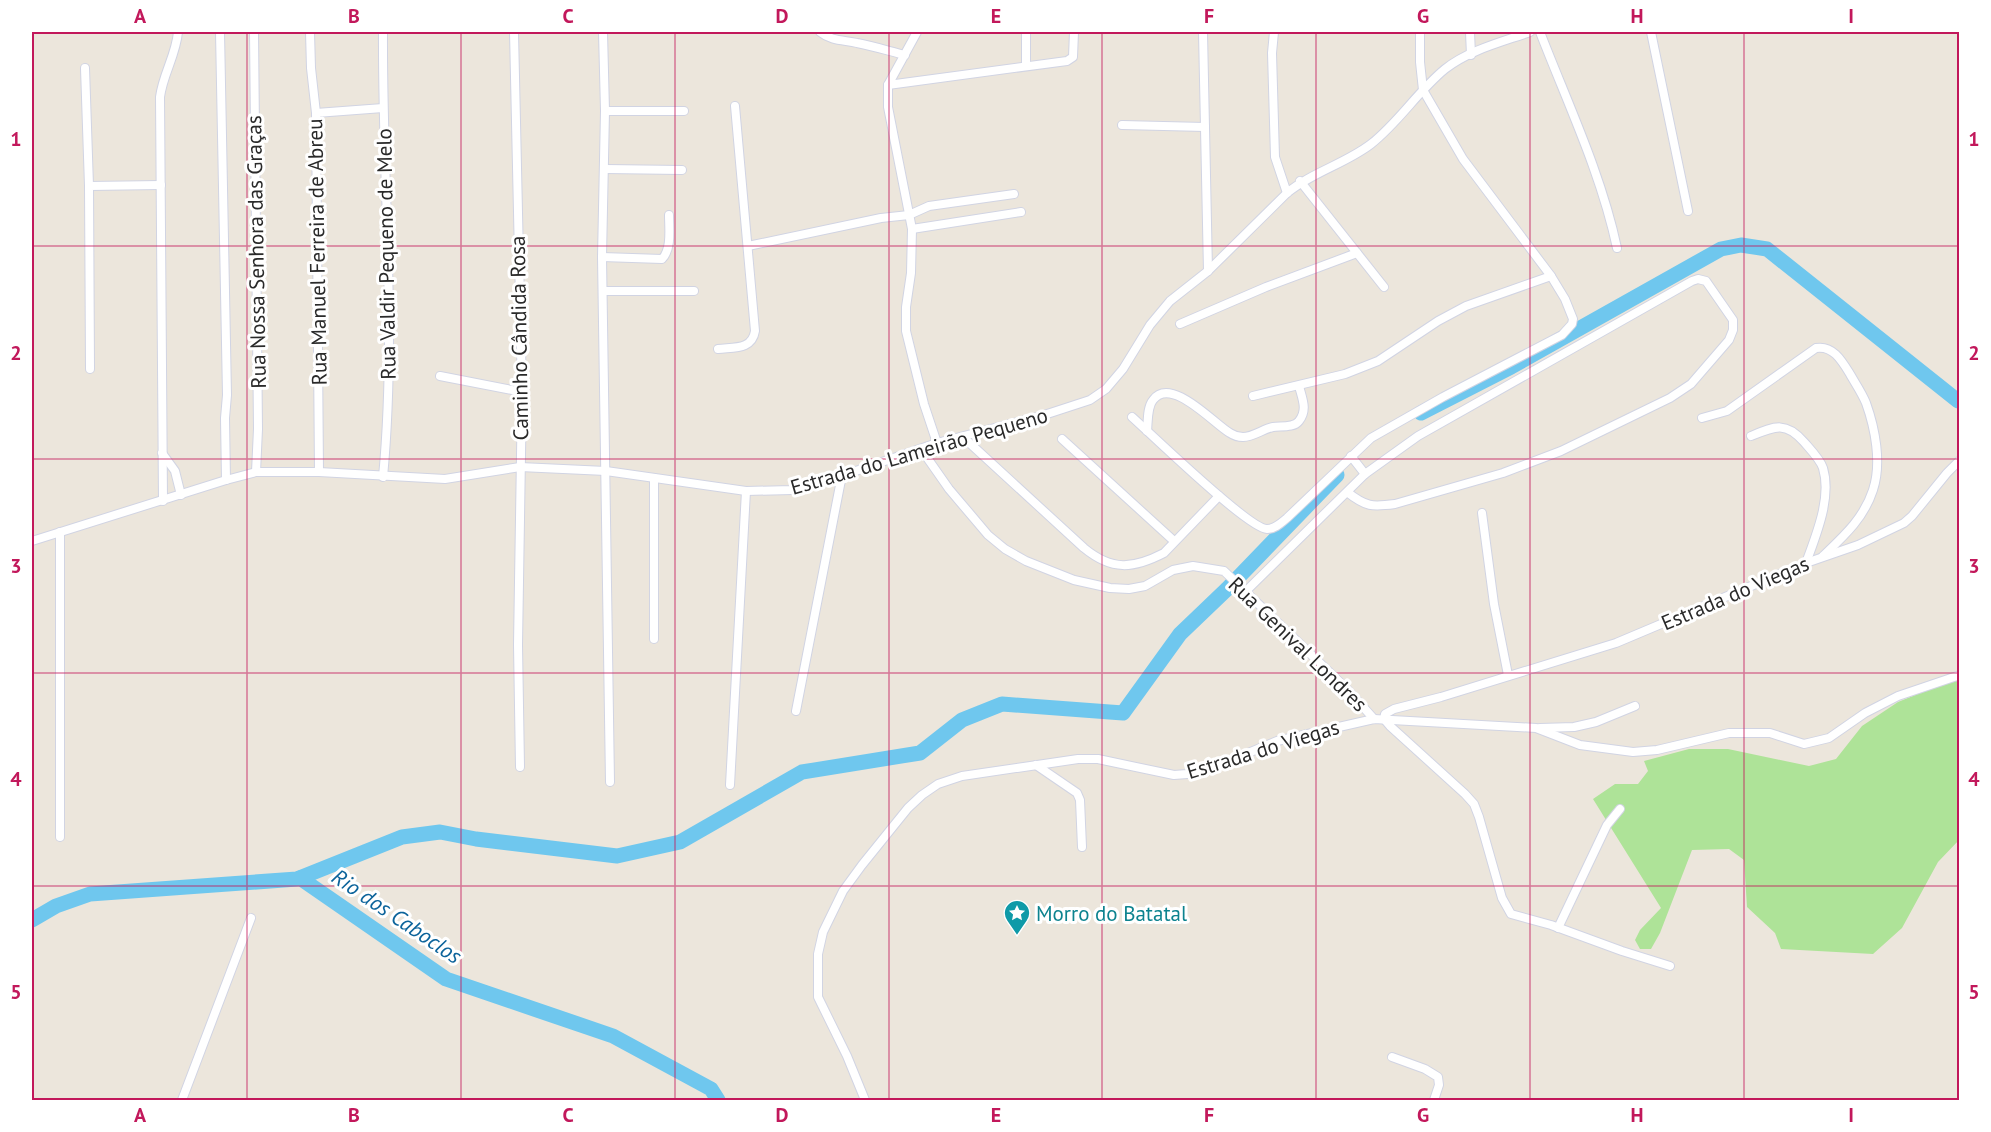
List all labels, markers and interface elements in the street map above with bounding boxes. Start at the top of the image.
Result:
text: A [134,3,147,29]
text: B [348,3,360,29]
text: C [562,3,574,29]
text: D [776,3,789,29]
text: E [991,3,1001,29]
text: F [1204,3,1214,29]
text: G [1417,3,1429,29]
text: H [1630,3,1644,29]
text: I [1848,3,1854,29]
street label: Rua Nossa Senhora das Graças [240,115,272,389]
street label: Rua Manuel Ferreira de Abreu [301,118,333,386]
text: 1 [10,126,22,152]
text: 1 [1968,126,1980,152]
street label: Rua Valdir Pequeno de Melo [370,128,402,380]
street label: Caminho Cândida Rosa [504,235,534,441]
text: 2 [10,340,22,366]
text: 2 [1968,340,1980,366]
street label: Estrada do Lameirão Pequeno [787,401,1051,501]
street label: Estrada do Viegas [1657,550,1813,636]
text: 3 [10,553,22,579]
text: 3 [1968,553,1980,579]
street label: Rua Genival Londres [1223,571,1373,717]
street label: Estrada do Viegas [1183,713,1343,785]
text: 4 [10,766,22,792]
text: 4 [1968,766,1980,792]
water label: Rio dos Caboclos [327,862,467,970]
place icon: Morro do Batatal [1002,898,1032,936]
place label: Morro do Batatal [1036,900,1187,927]
text: 5 [10,979,22,1005]
text: 5 [1968,979,1980,1005]
text: A [134,1102,147,1128]
text: B [348,1102,360,1128]
text: C [562,1102,574,1128]
text: D [776,1102,789,1128]
text: E [991,1102,1001,1128]
text: F [1204,1102,1214,1128]
text: G [1417,1102,1429,1128]
text: H [1630,1102,1644,1128]
text: I [1848,1102,1854,1128]

